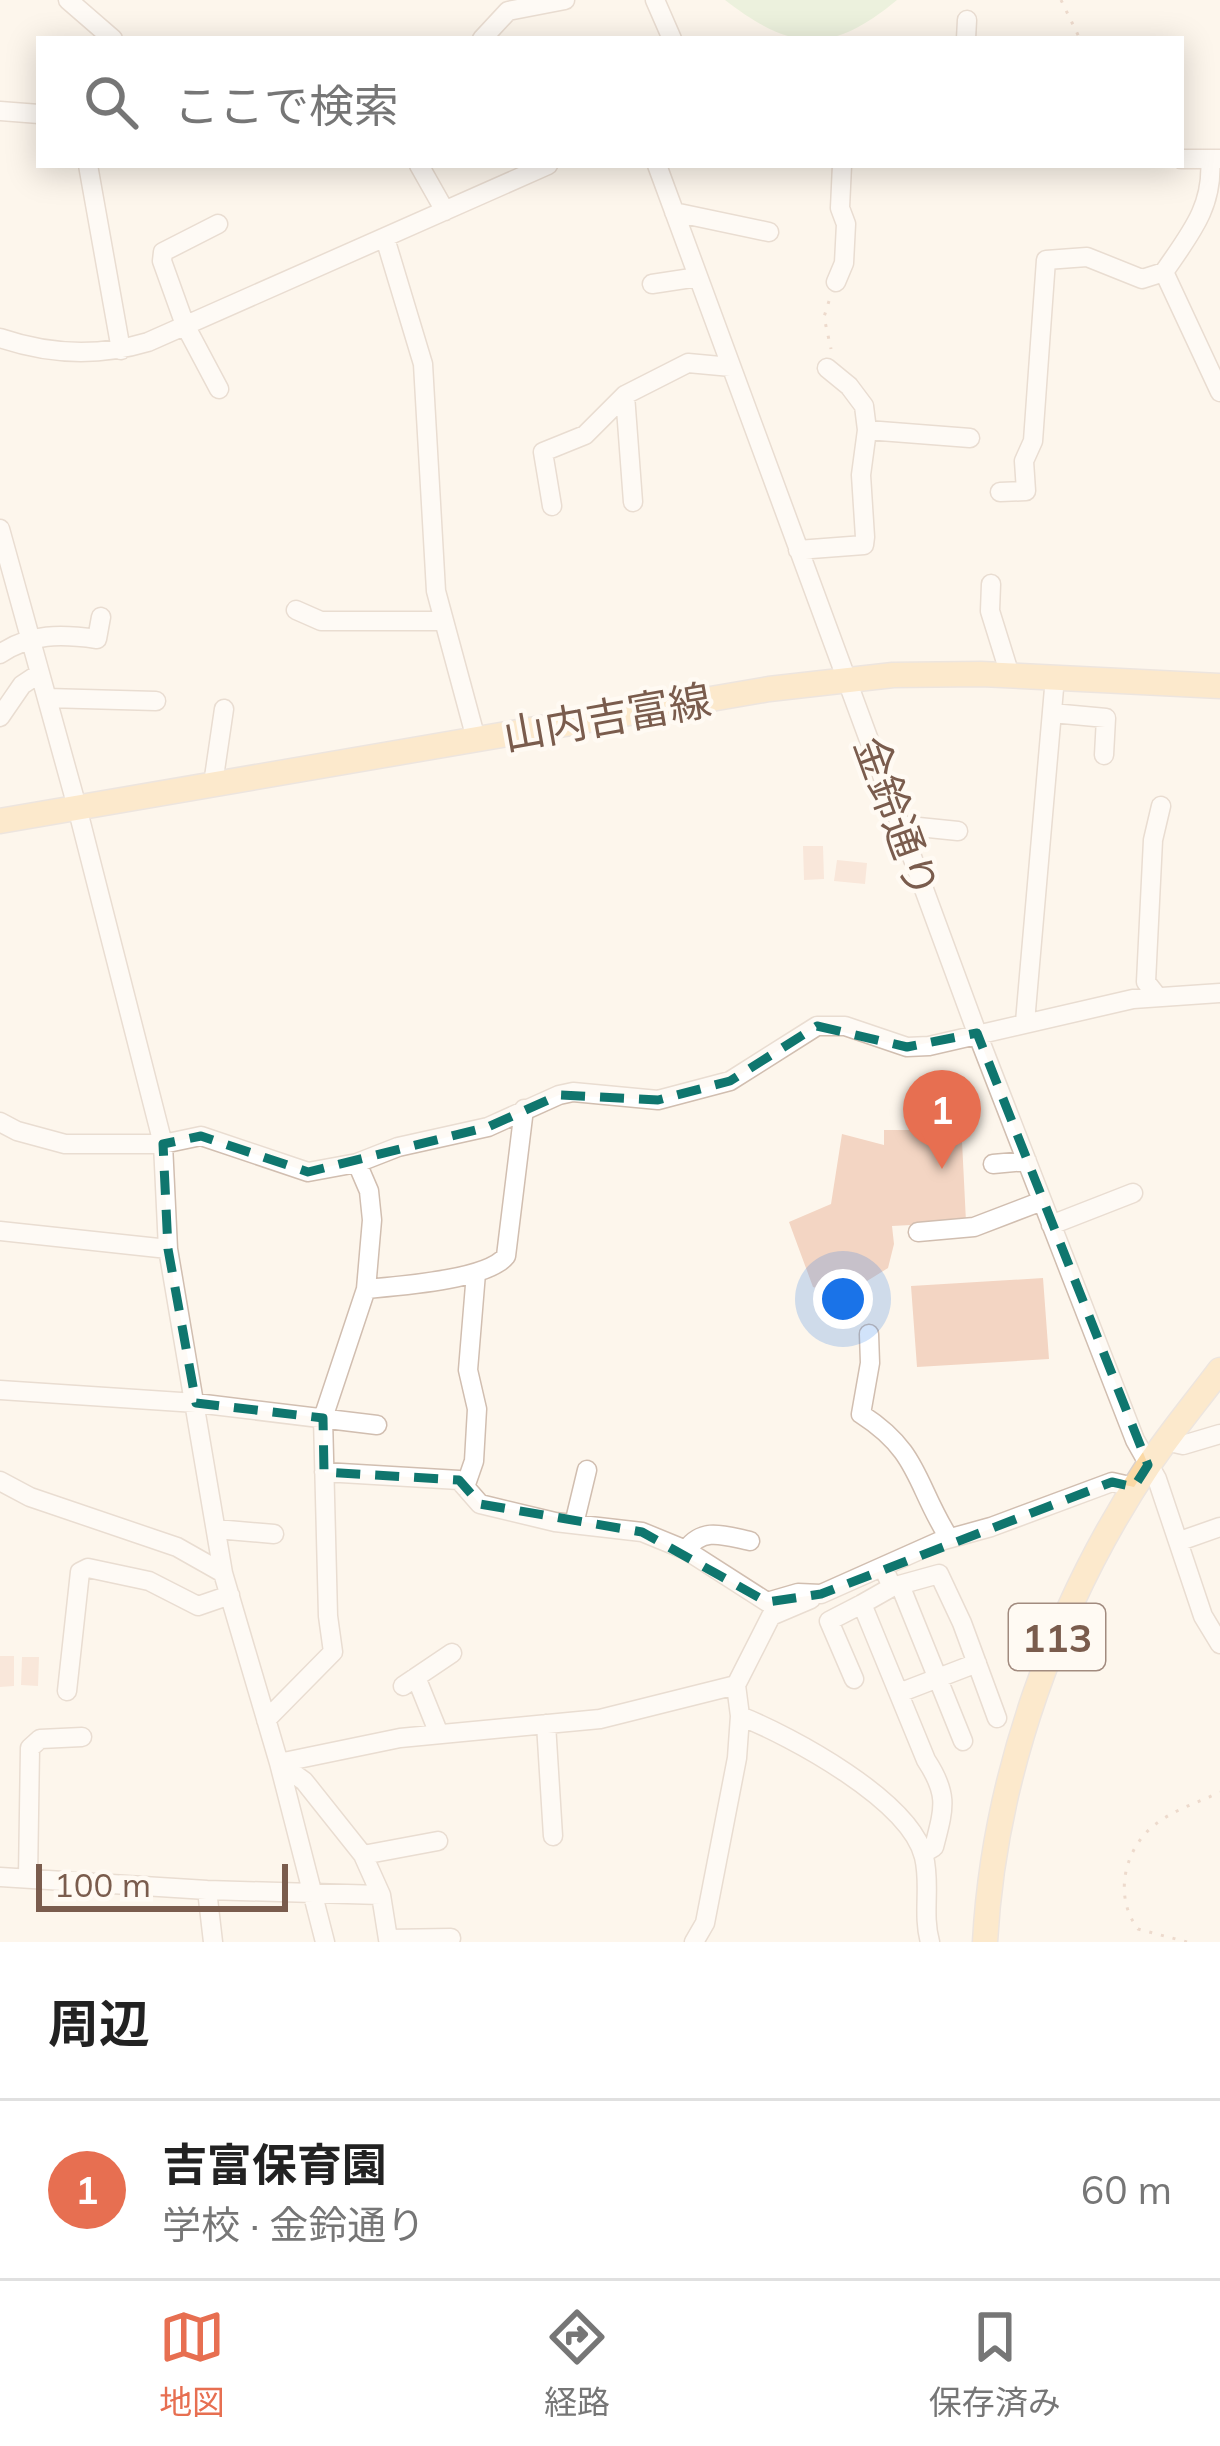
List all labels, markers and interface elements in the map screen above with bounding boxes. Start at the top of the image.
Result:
search box [36,36,1184,168]
icon: search [78,69,144,135]
text: ここで検索 [174,77,399,133]
street label: 山内吉富線 [499,673,715,761]
street label: 金鈴通り [843,729,951,905]
pin: 1 [903,1070,981,1169]
your location [813,1269,873,1329]
road number: 113 [1009,1604,1105,1670]
scale bar [36,1858,288,1911]
text: 100 m [54,1864,151,1905]
text: 周辺 [48,1991,150,2055]
text: 吉富保育園 [162,2136,387,2192]
text: 1 [75,2165,99,2214]
text: 60 m [1081,2165,1172,2214]
text: 学校 · 金鈴通り [162,2200,425,2249]
tab: 地図 [159,2304,225,2424]
tab: 経路 [544,2304,610,2424]
tab: 保存済み [929,2304,1061,2424]

